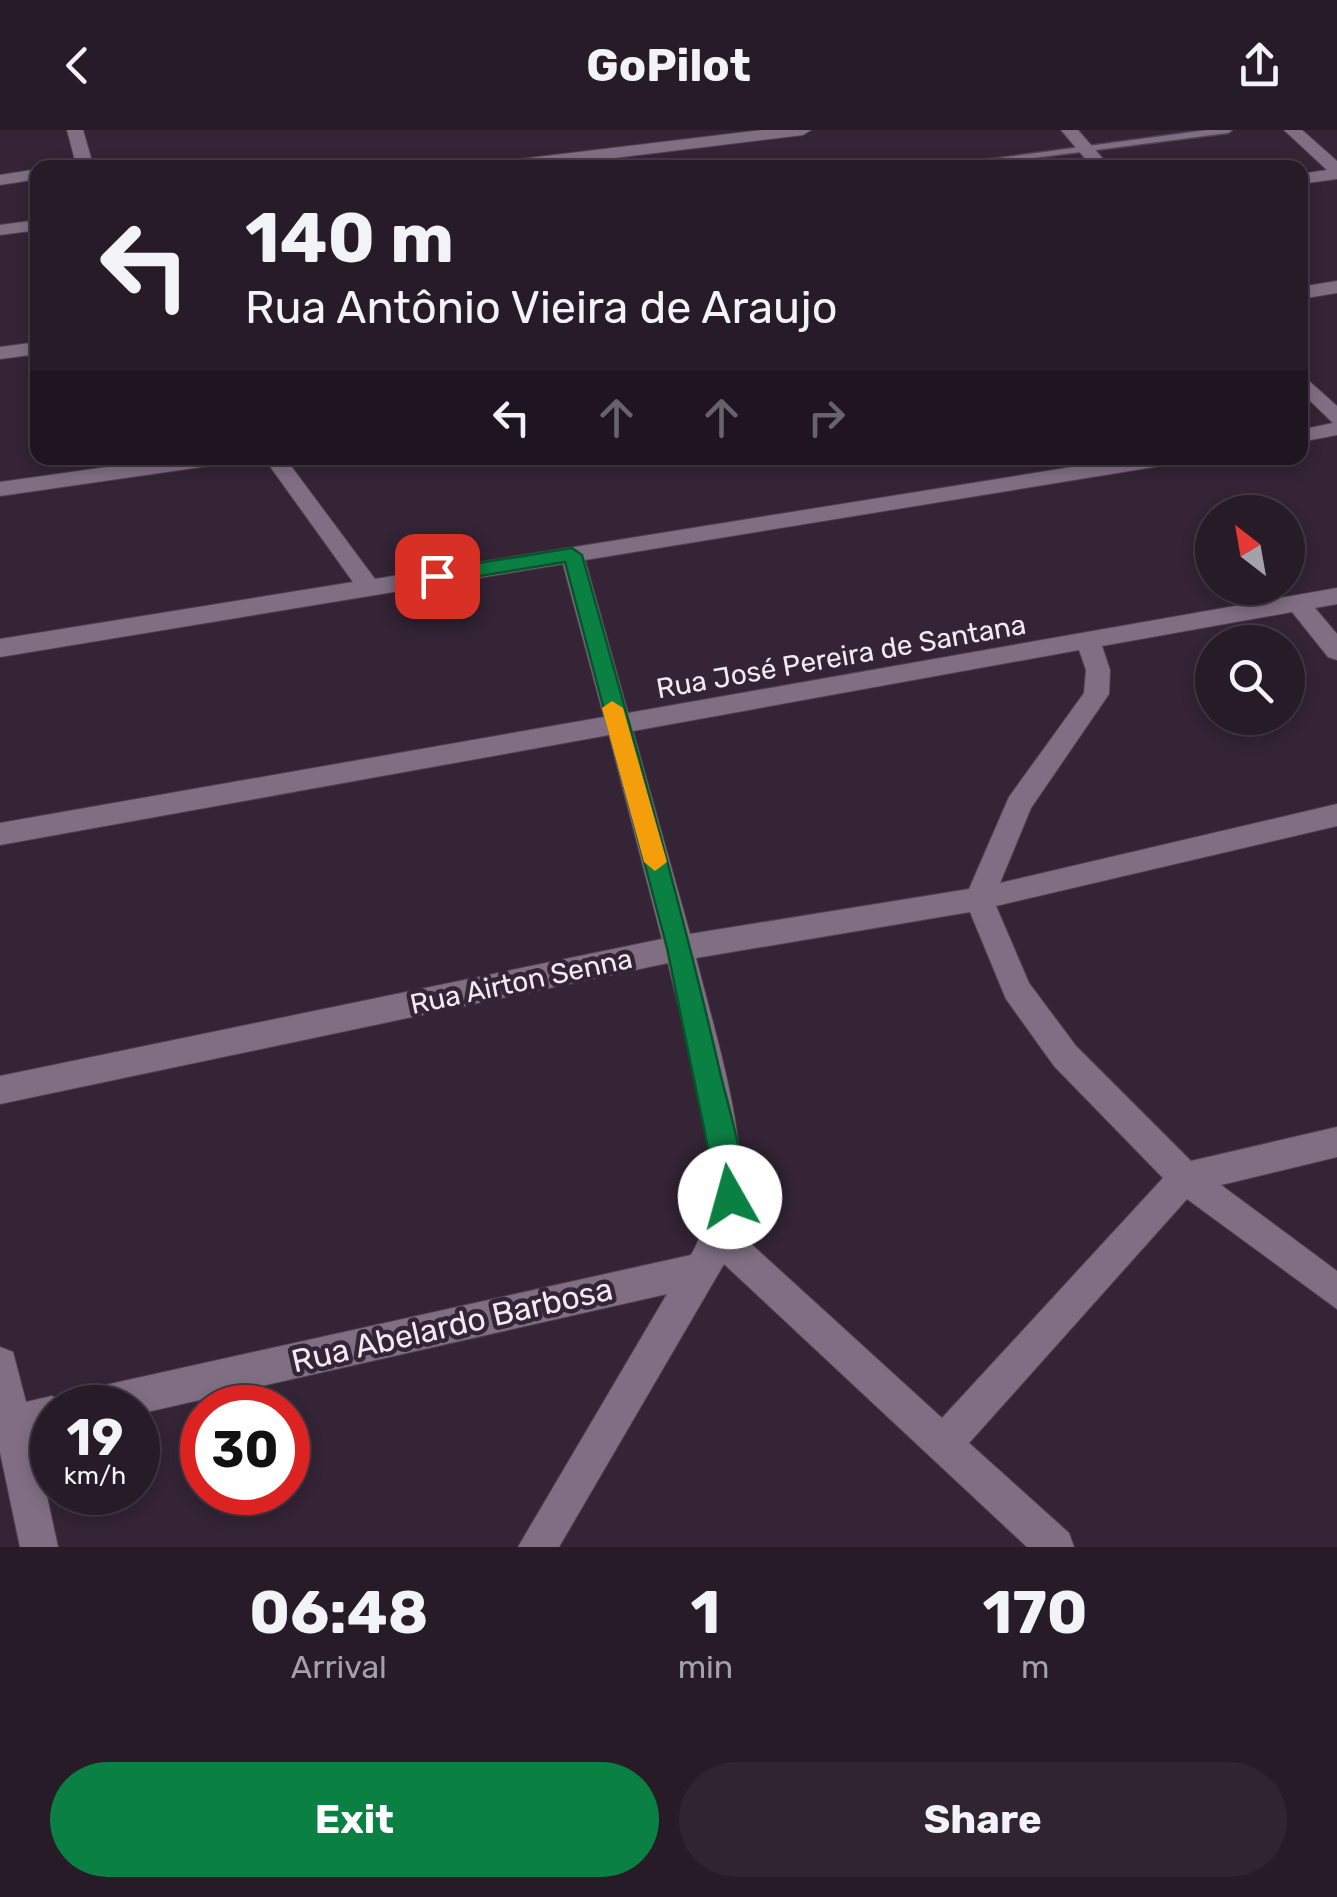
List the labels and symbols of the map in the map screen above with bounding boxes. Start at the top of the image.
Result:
north arrow [1195,495,1305,605]
pin [395,534,480,619]
street label: Rua José Pereira de Santana [654,608,1029,705]
street label: Rua Airton Senna [407,942,635,1021]
position arrow [678,1145,782,1249]
street label: Rua Abelardo Barbosa [288,1270,616,1380]
speed limit sign: 30 [180,1385,310,1515]

